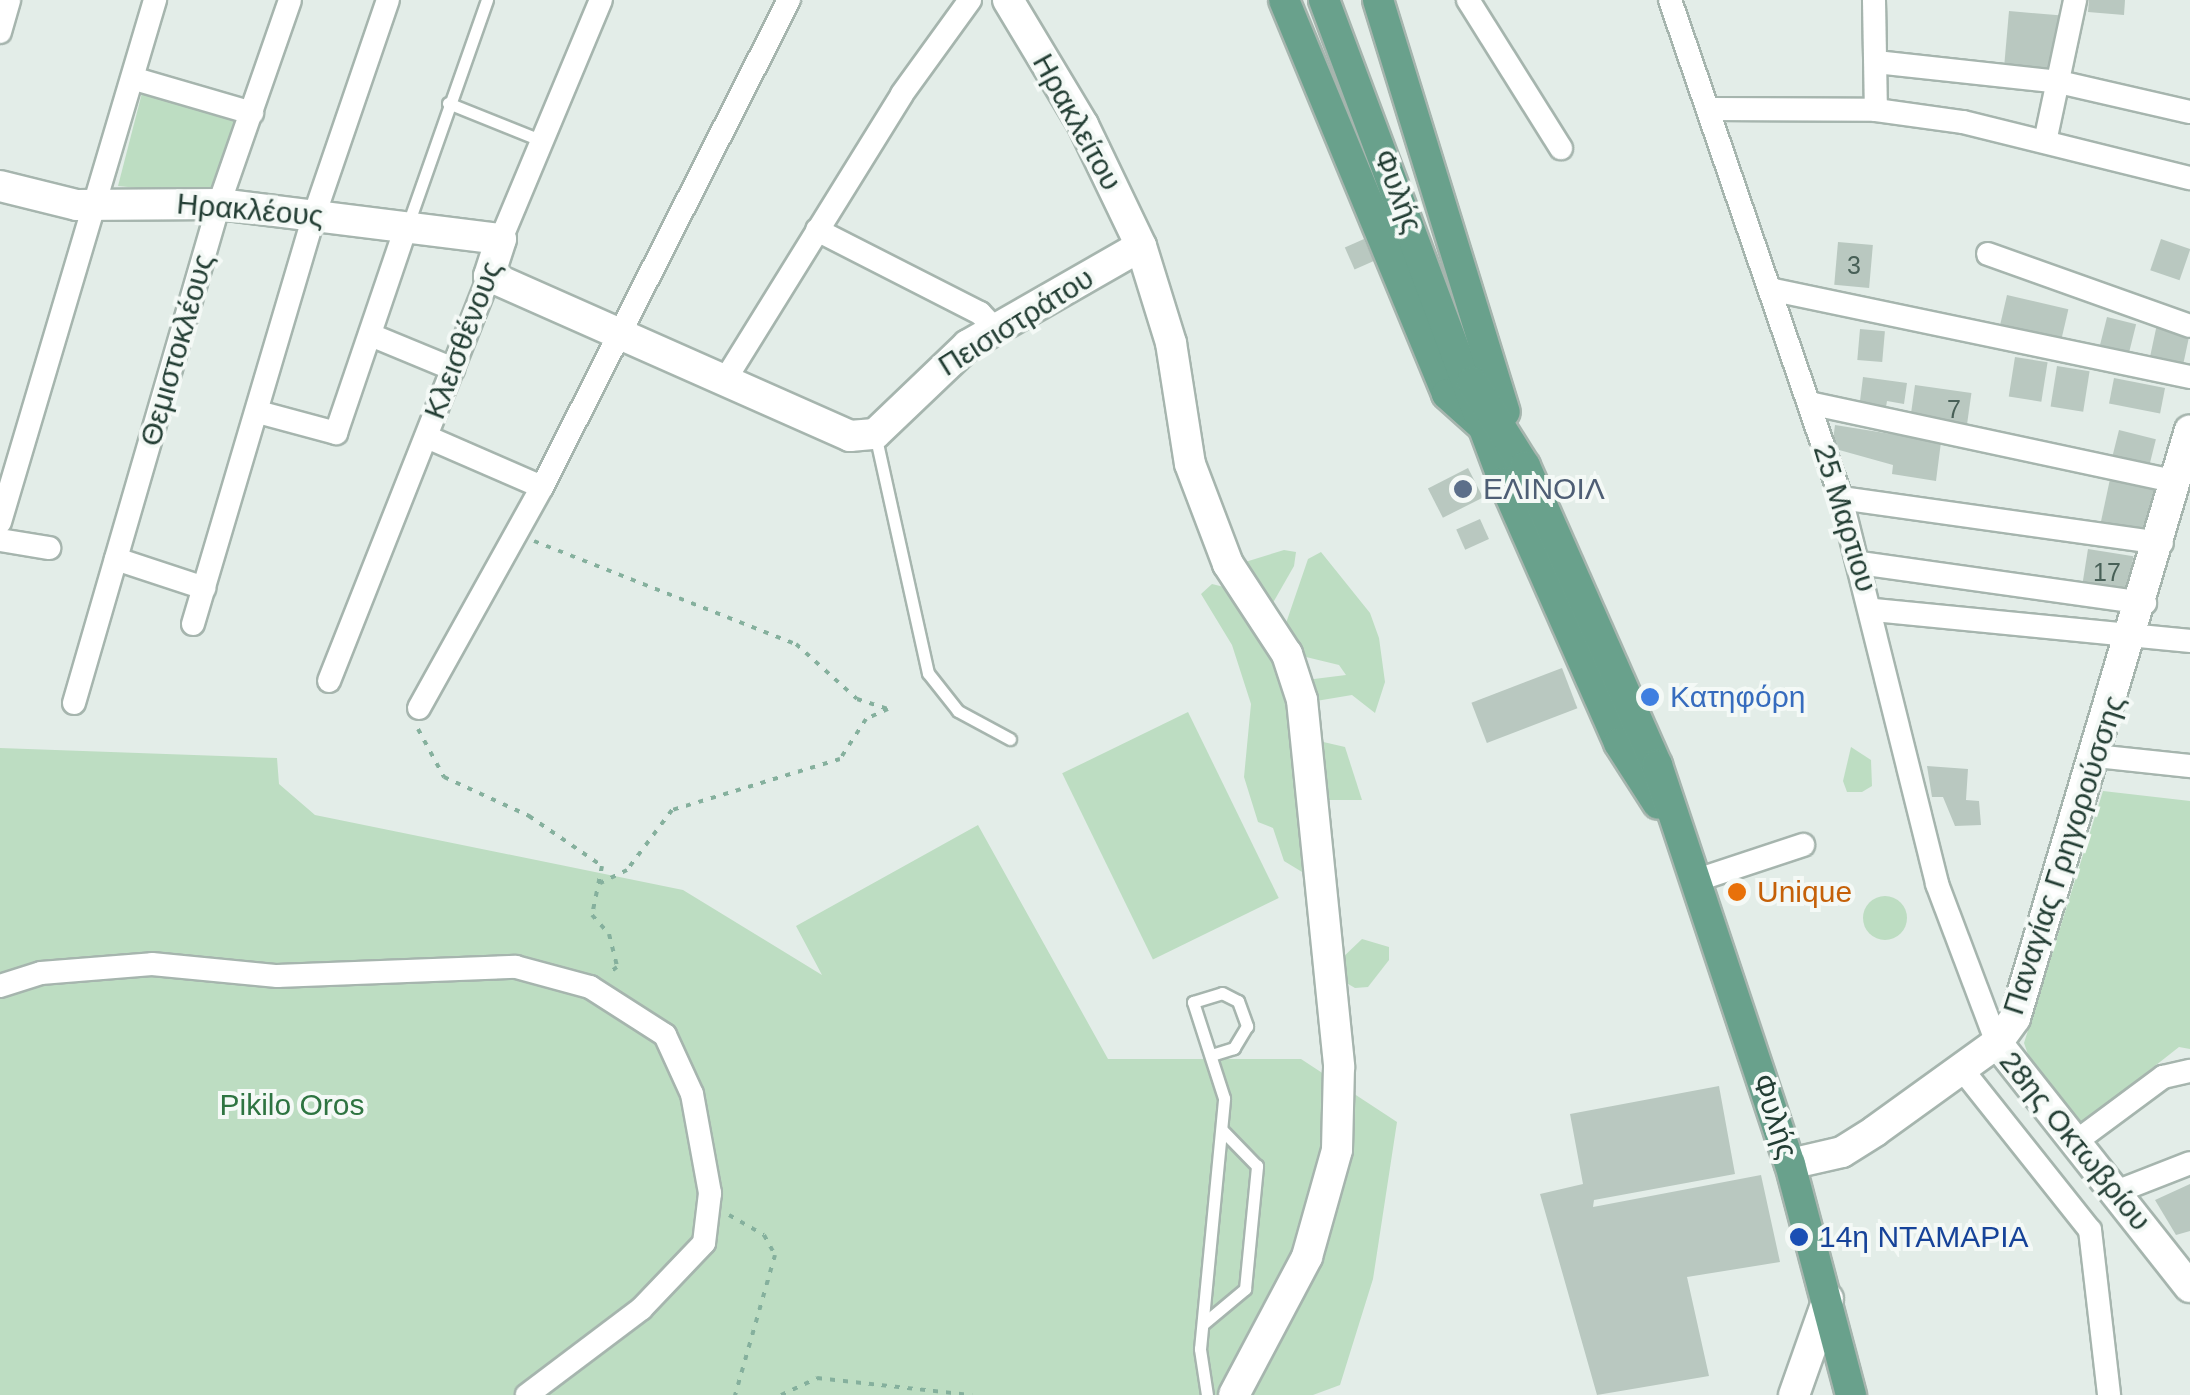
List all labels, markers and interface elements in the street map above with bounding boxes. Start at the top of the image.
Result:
street label: Ηρακλείτου [1025,47,1129,197]
street label: Φυλής [1366,144,1430,238]
street label: Ηρακλέους [175,186,325,234]
street label: Θεμιστοκλέους [132,250,222,450]
house number: 3 [1847,250,1861,280]
street label: Κλεισθένους [416,256,510,424]
street label: Πεισιστράτου [932,260,1100,384]
house number: 7 [1947,394,1961,424]
street label: 25 Μαρτιου [1806,440,1884,596]
place label: ΕΛΙΝΟΙΛ [1483,471,1605,507]
marker: ΕΛΙΝΟΙΛ [1452,478,1474,500]
house number: 17 [2093,557,2121,587]
place label: Κατηφόρη [1670,679,1805,715]
marker: Κατηφόρη [1639,686,1661,708]
street label: Παναγίας Γρηγορούσσης [1995,691,2133,1019]
place label: Unique [1757,874,1852,910]
marker: Unique [1726,881,1748,903]
street label: 28ης Οκτωβρίου [1992,1044,2158,1238]
street label: Φυλής [1745,1069,1805,1163]
park label: Pikilo Oros [219,1087,365,1123]
place label: 14η ΝΤΑΜΑΡΙΑ [1819,1219,2029,1255]
marker: 14η ΝΤΑΜΑΡΙΑ [1788,1226,1810,1248]

